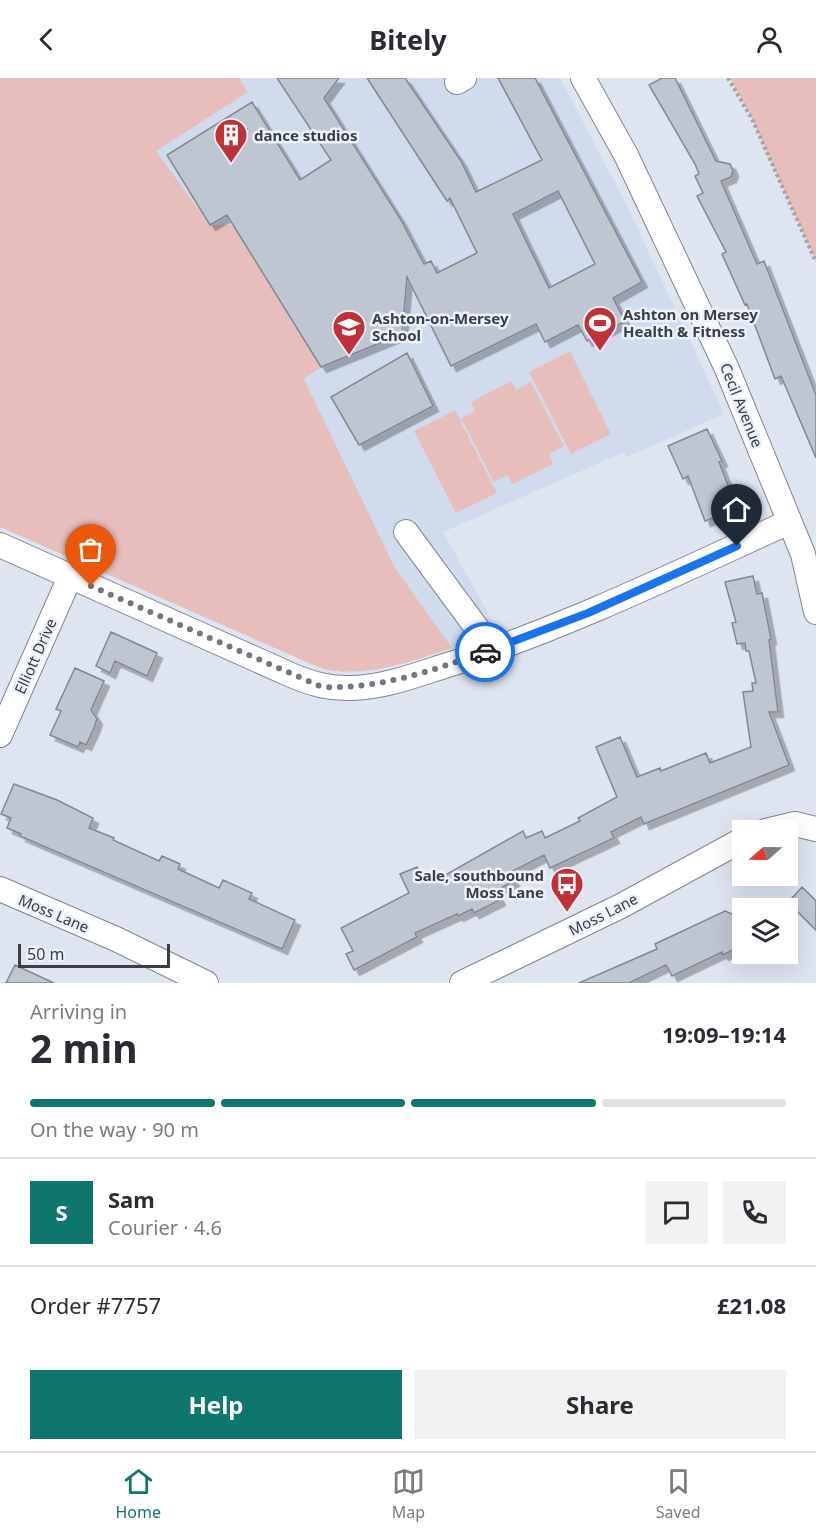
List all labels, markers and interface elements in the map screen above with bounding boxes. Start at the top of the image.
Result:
text: Bitely [369,21,447,58]
icon: back [30,23,63,56]
icon: person [753,23,786,56]
building icon: dance studios [213,117,249,164]
place label: dance studios [254,125,357,145]
place label: Ashton on Mersey Health & Fitness [623,304,758,341]
sports icon: Ashton on Mersey Health & Fitness [582,305,618,352]
place label: Ashton-on-Mersey School [372,308,509,345]
school or university icon: Ashton-on-Mersey School [331,309,367,356]
street label: Cecil Avenue [716,360,768,450]
pin [711,484,762,546]
icon: home [720,493,753,526]
pin [65,524,116,586]
icon: bag [74,533,107,566]
street label: Elliott Drive [9,615,61,697]
courier [455,622,515,682]
icon: car [469,636,502,669]
north arrow [732,820,798,886]
map controls [732,820,798,964]
place label: Sale, southbound Moss Lane [414,865,544,902]
bus stop icon: Sale, southbound Moss Lane [549,866,585,913]
street label: Moss Lane [565,888,641,940]
street label: Moss Lane [16,889,92,937]
button: layers [732,898,798,964]
scale bar [18,941,170,968]
text: 50 m [27,943,64,965]
text: Arriving in [30,998,127,1025]
text: 19:09–19:14 [662,1019,786,1049]
text: 2 min [30,1021,137,1074]
text: On the way · 90 m [30,1116,199,1143]
button: chat [645,1181,708,1244]
button: phone [723,1181,786,1244]
text: Sam [108,1184,155,1214]
text: S [55,1197,68,1227]
text: Courier · 4.6 [108,1214,222,1241]
text: Order #7757 [30,1290,161,1320]
text: £21.08 [717,1290,786,1320]
button: Help [30,1370,402,1439]
button: Share [414,1370,786,1439]
tab: Home [115,1465,161,1523]
tab: Map [392,1465,425,1523]
tab: Saved [656,1465,701,1523]

